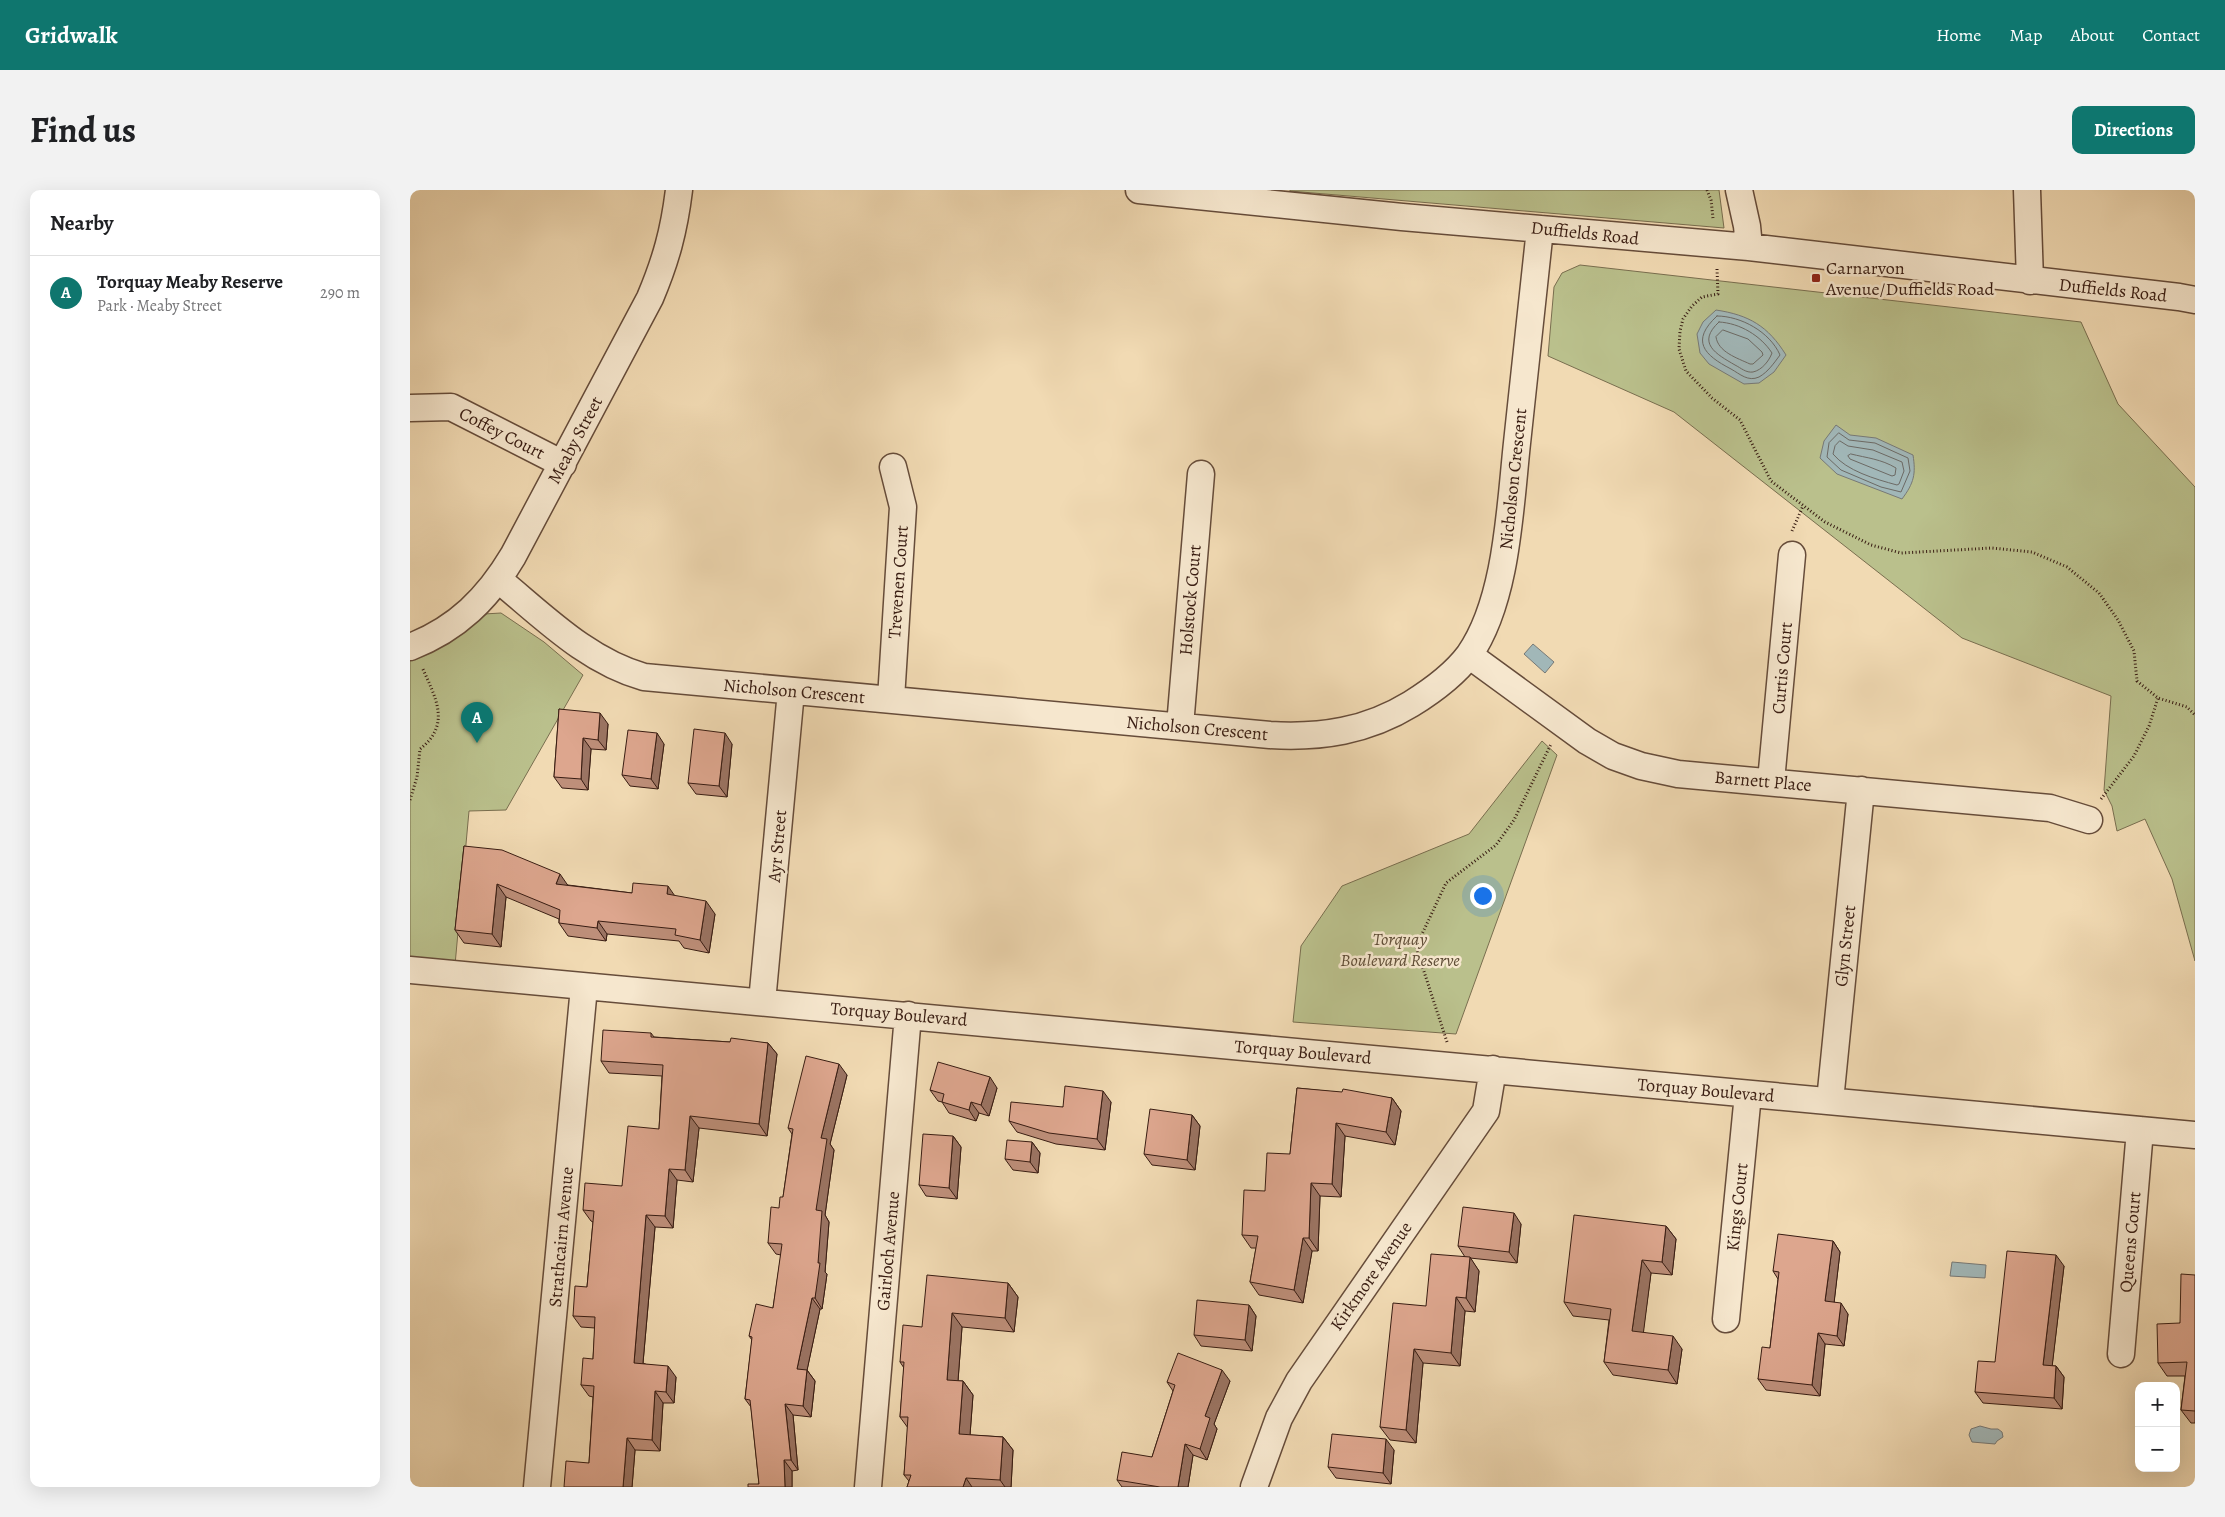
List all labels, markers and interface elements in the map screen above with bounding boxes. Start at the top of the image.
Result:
text: Gridwalk [25,19,118,51]
text: Home [1936,23,1981,47]
text: Map [2009,23,2042,47]
text: About [2070,23,2114,47]
text: Contact [2142,23,2200,47]
text: Find us [30,106,136,154]
button: Directions [2072,106,2195,154]
text: Nearby [50,209,113,237]
street label: Duffields Road [1530,215,1641,251]
place label: Carnarvon Avenue/Duffields Road [1825,256,1995,301]
text: Torquay Meaby Reserve [97,269,283,295]
marker: Carnarvon Avenue/Duffields Road [1810,272,1822,284]
street label: Duffields Road [2058,272,2169,308]
text: A [61,282,71,304]
text: 290 m [320,282,360,304]
text: Park · Meaby Street [97,295,222,317]
street label: Meaby Street [542,392,608,488]
street label: Coffey Court [455,401,549,465]
street label: Nicholson Crescent [1494,407,1532,551]
street label: Trevenen Court [882,524,914,640]
street label: Holstock Court [1173,543,1207,656]
street label: Curtis Court [1766,621,1798,715]
street label: Nicholson Crescent [722,673,866,709]
pin: A [461,702,493,743]
street label: Nicholson Crescent [1125,710,1269,746]
street label: Barnett Place [1713,765,1813,797]
street label: Ayr Street [762,809,792,884]
your location [1470,883,1496,909]
street label: Glyn Street [1829,904,1861,988]
park label: Torquay Boulevard Reserve [1340,927,1460,972]
street label: Torquay Boulevard [830,996,969,1032]
street label: Torquay Boulevard [1234,1034,1373,1070]
street label: Torquay Boulevard [1637,1072,1776,1108]
street label: Kings Court [1720,1162,1754,1252]
street label: Strathcairn Avenue [543,1166,579,1308]
street label: Gairloch Avenue [871,1190,905,1312]
street label: Queens Court [2114,1190,2146,1294]
street label: Kirkmore Avenue [1324,1217,1418,1335]
map controls [2135,1382,2180,1472]
button: + [2135,1382,2180,1427]
button: − [2135,1427,2180,1472]

